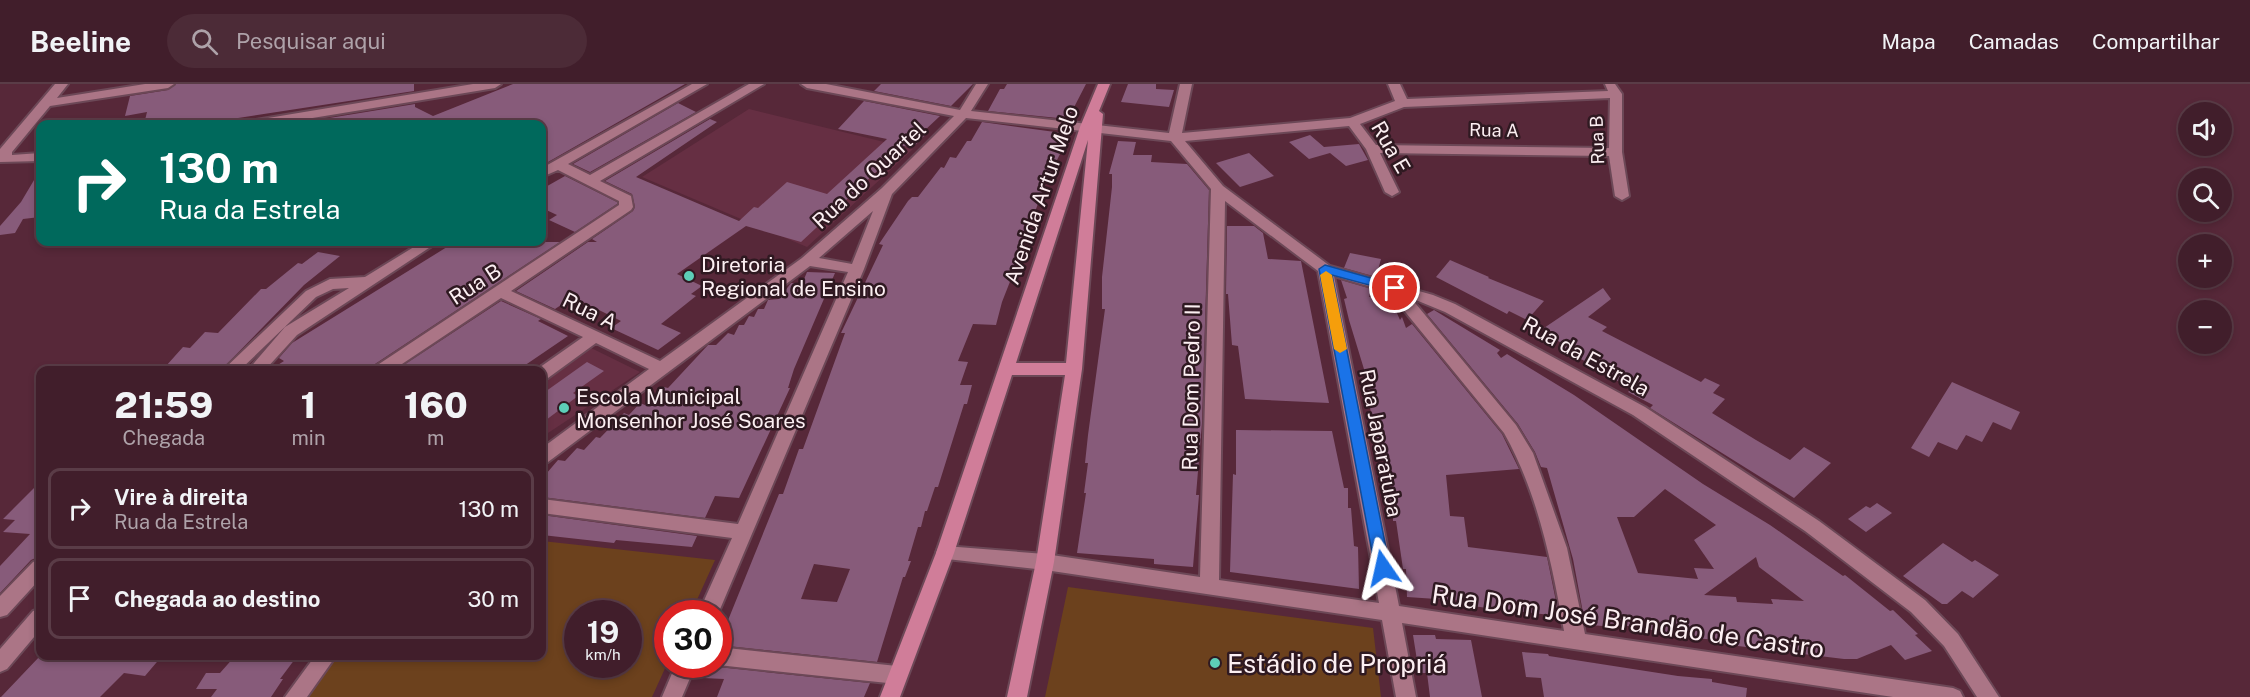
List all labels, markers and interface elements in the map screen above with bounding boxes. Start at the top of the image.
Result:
search box [167,14,587,68]
text: Beeline [30,25,131,58]
icon: search [188,25,221,58]
text: Pesquisar aqui [236,28,386,54]
text: Mapa [1882,29,1936,54]
text: Camadas [1969,29,2059,54]
text: Compartilhar [2092,29,2220,54]
street label: Avenida Artur Melo [999,102,1083,288]
map controls [2178,102,2232,354]
button: sound [2178,102,2232,156]
street label: Rua B [1586,115,1608,165]
street label: Rua do Quartel [807,116,931,234]
street label: Rua E [1366,117,1416,177]
street label: Rua A [1469,119,1519,141]
text: 130 m [159,143,279,192]
icon: right [60,144,138,222]
button: search [2178,168,2232,222]
text: Rua da Estrela [159,193,340,225]
button: + [2178,234,2232,288]
place label: Diretoria Regional de Ensino [701,252,886,301]
street label: Rua B [444,258,506,310]
pin [1369,262,1420,313]
marker: Diretoria Regional de Ensino [682,269,696,283]
icon: arrive [1378,271,1411,304]
street label: Rua A [559,287,622,335]
button: − [2178,300,2232,354]
street label: Rua Dom Pedro II [1177,303,1205,471]
street label: Rua da Estrela [1518,311,1654,401]
street label: Rua Japaratuba [1354,367,1408,519]
text: 21:59 [114,384,213,426]
text: 1 [301,384,316,426]
text: 160 [404,384,468,426]
place label: Escola Municipal Monsenhor José Soares [576,384,806,433]
marker: Escola Municipal Monsenhor José Soares [557,401,571,415]
text: Chegada [122,426,205,450]
text: min [292,426,325,450]
text: m [427,426,444,450]
text: Vire à direita [114,484,248,510]
icon: right [63,492,96,525]
text: 130 m [458,496,519,522]
text: Rua da Estrela [114,510,248,534]
position arrow [1351,536,1415,600]
street label: Rua Dom José Brandão de Castro [1430,578,1826,664]
icon: arrive [63,582,96,615]
text: Chegada ao destino [114,586,320,612]
text: 30 m [467,586,519,612]
speed limit sign: 30 [654,600,732,678]
text: 19 [587,614,619,650]
text: km/h [585,646,621,663]
place label: Estádio de Propriá [1227,648,1447,679]
marker: Estádio de Propriá [1208,656,1222,670]

